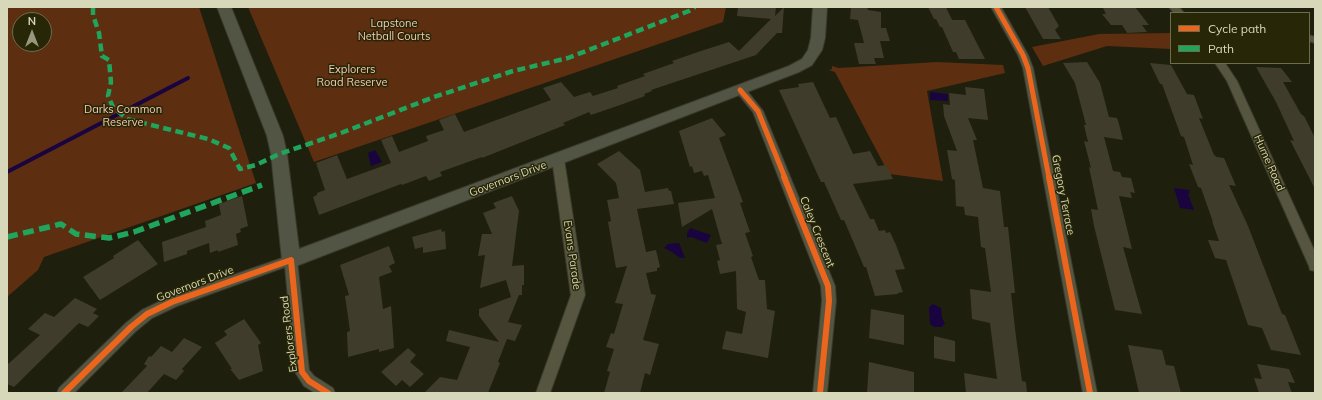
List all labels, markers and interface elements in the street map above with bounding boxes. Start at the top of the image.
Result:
north arrow [12,12,52,52]
legend [1170,12,1310,64]
text: N [28,14,36,28]
park label: Lapstone Netball Courts [358,17,430,43]
text: Cycle path [1208,21,1266,36]
text: Path [1208,41,1234,56]
park label: Explorers Road Reserve [317,63,387,89]
park label: Darks Common Reserve [84,103,162,129]
street label: Hume Road [1251,133,1287,193]
street label: Gregory Terrace [1049,154,1077,236]
street label: Governors Drive [468,158,548,200]
street label: Caley Crescent [797,194,837,270]
street label: Evans Parade [561,219,583,291]
street label: Governors Drive [155,263,235,305]
street label: Explorers Road [278,295,300,373]

